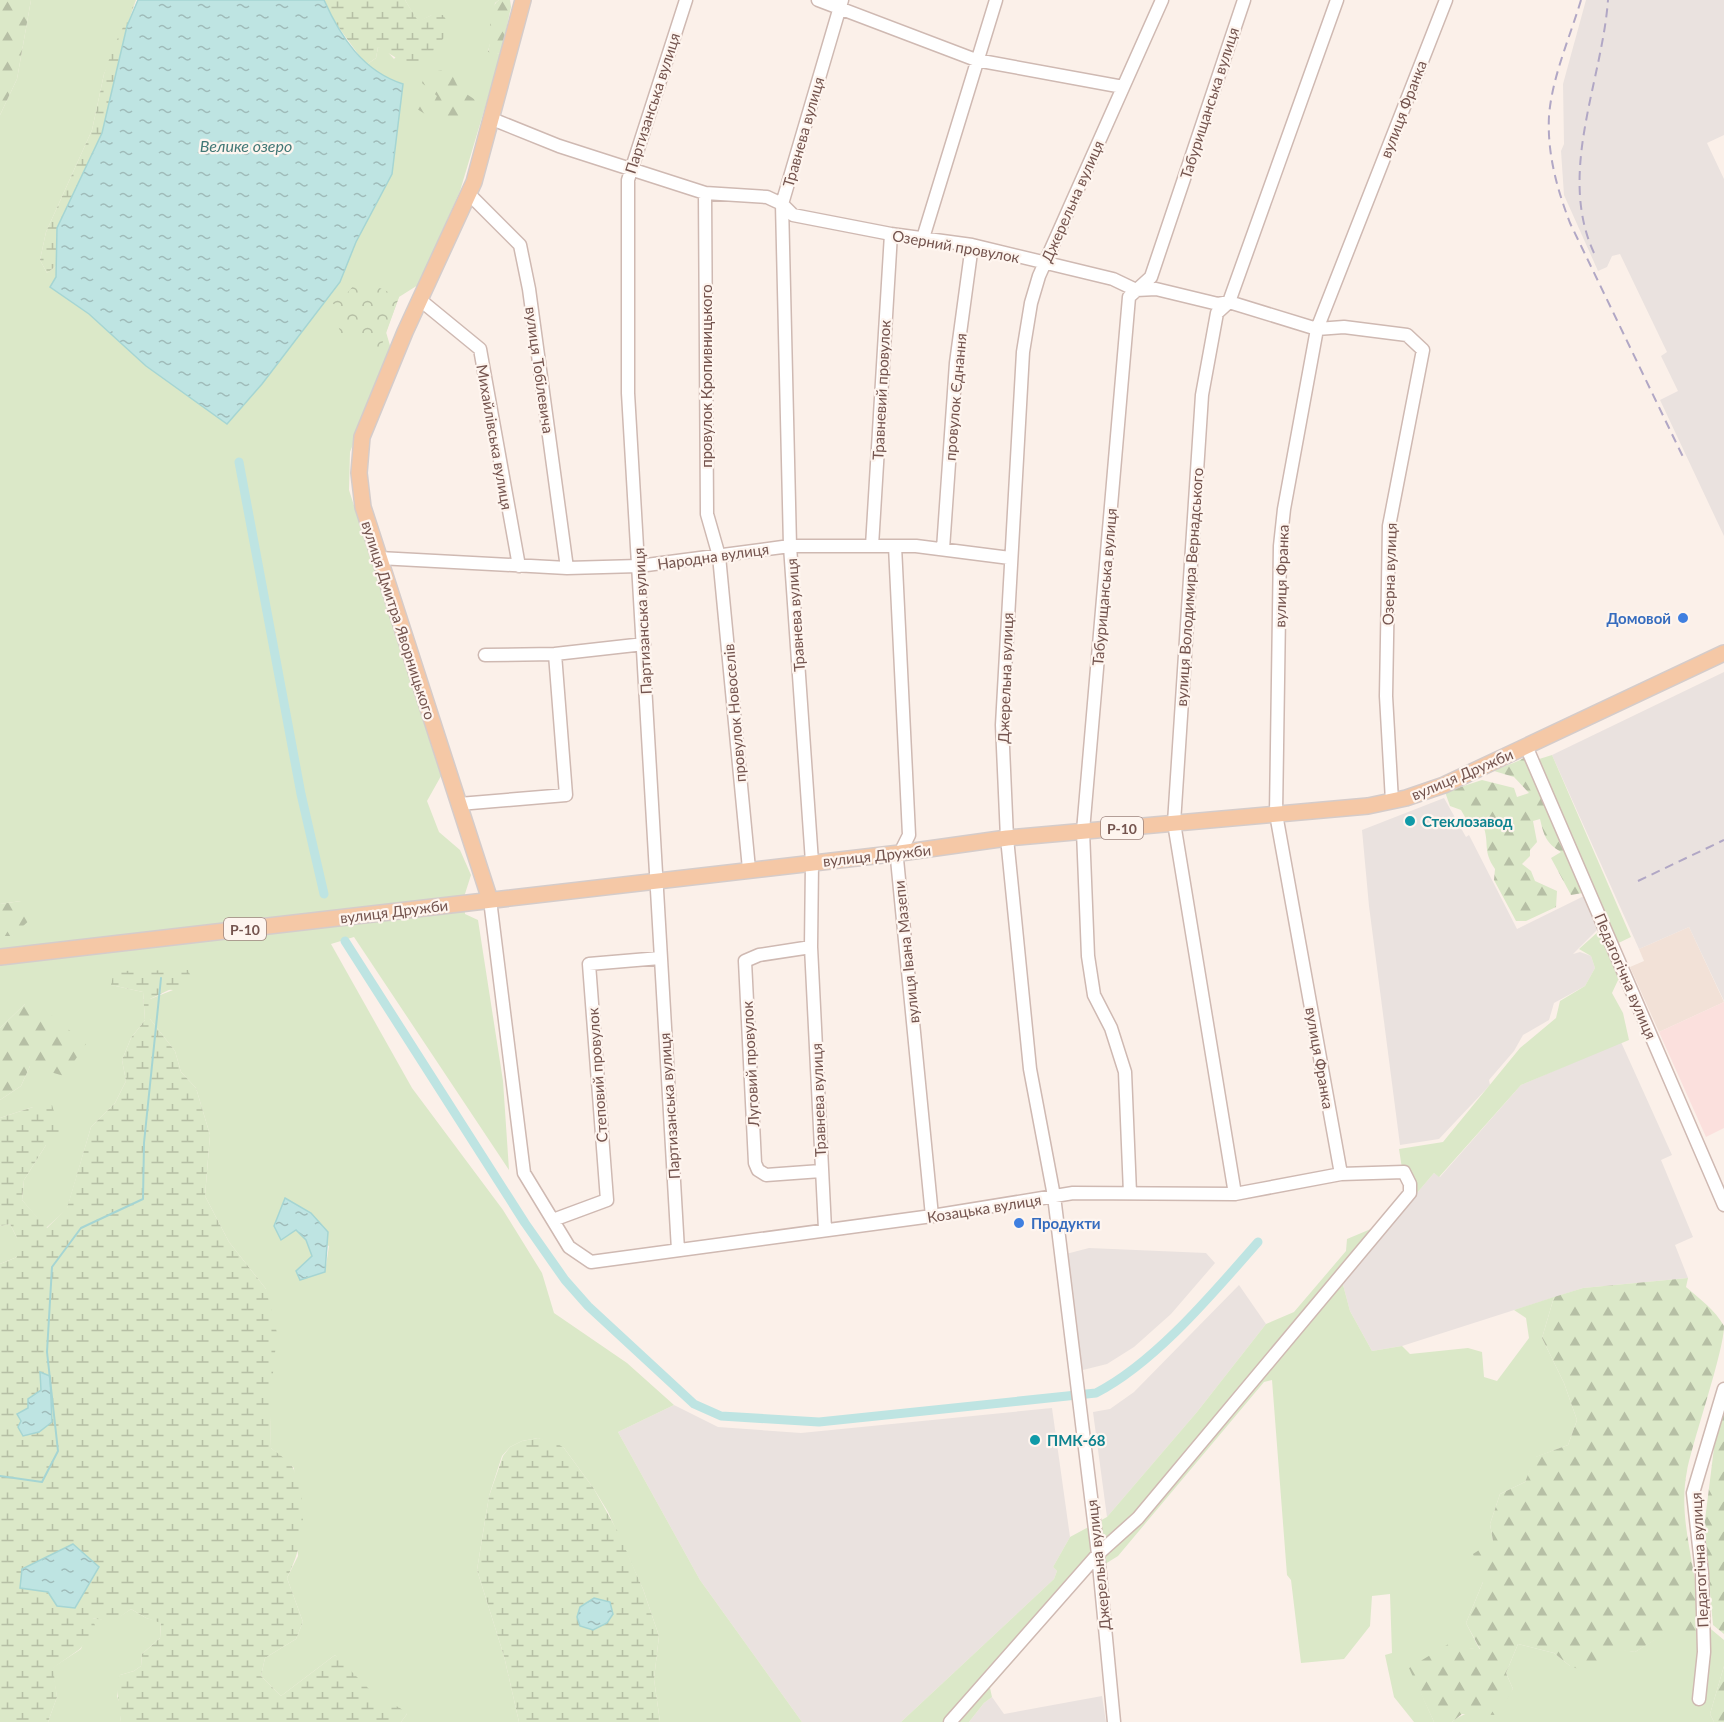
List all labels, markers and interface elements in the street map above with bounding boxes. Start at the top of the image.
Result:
street label: Табурищанська вулиця [1176,25,1242,181]
street label: Партизанська вулиця [621,30,683,176]
street label: вулиця Франка [1376,58,1430,160]
street label: Травнева вулиця [779,75,827,189]
water label: Велике озеро [200,136,292,155]
street label: Джерельна вулиця [1037,137,1107,265]
street label: Озерний провулок [891,226,1021,266]
street label: провулок Кропивницького [697,284,715,468]
street label: вулиця Тобілевича [522,305,558,435]
street label: Травневий провулок [868,319,894,460]
street label: провулок Єднання [940,332,970,462]
street label: Михайлівська вулиця [473,363,517,511]
street label: вулиця Володимира Вернадського [1172,467,1206,707]
street label: Табурищанська вулиця [1088,507,1120,667]
street label: вулиця Дмитра Яворницького [358,518,440,722]
street label: Озерна вулиця [1378,522,1400,626]
street label: вулиця Франка [1270,524,1292,628]
street label: Народна вулиця [656,539,770,573]
street label: Партизанська вулиця [629,547,655,695]
street label: Травнева вулиця [782,558,808,672]
place label: Домовой [1606,609,1671,627]
marker: Домовой [1676,611,1690,625]
street label: Джерельна вулиця [994,612,1016,744]
street label: провулок Новоселів [719,643,749,783]
street label: вулиця Дружби [1408,744,1516,804]
place label: Стеклозавод [1422,812,1513,830]
marker: Стеклозавод [1403,814,1417,828]
road number: Р-10 [1101,817,1143,839]
street label: вулиця Дружби [822,840,932,870]
street label: вулиця Івана Мазепи [890,880,922,1024]
street label: вулиця Дружби [339,895,449,927]
street label: Педагогічна вулиця [1591,910,1661,1042]
road number: Р-10 [224,918,266,940]
street label: Луговий провулок [738,1000,762,1128]
street label: вулиця Франка [1302,1006,1338,1110]
street label: Степовий провулок [583,1007,611,1143]
street label: Партизанська вулиця [655,1032,683,1180]
street label: Травнева вулиця [807,1043,829,1157]
street label: Козацька вулиця [926,1190,1042,1226]
place label: Продукти [1031,1214,1101,1232]
marker: Продукти [1012,1216,1026,1230]
place label: ПМК-68 [1047,1431,1106,1449]
marker: ПМК-68 [1028,1433,1042,1447]
street label: Педагогічна вулиця [1686,1492,1712,1628]
street label: Джерельна вулиця [1082,1499,1114,1631]

